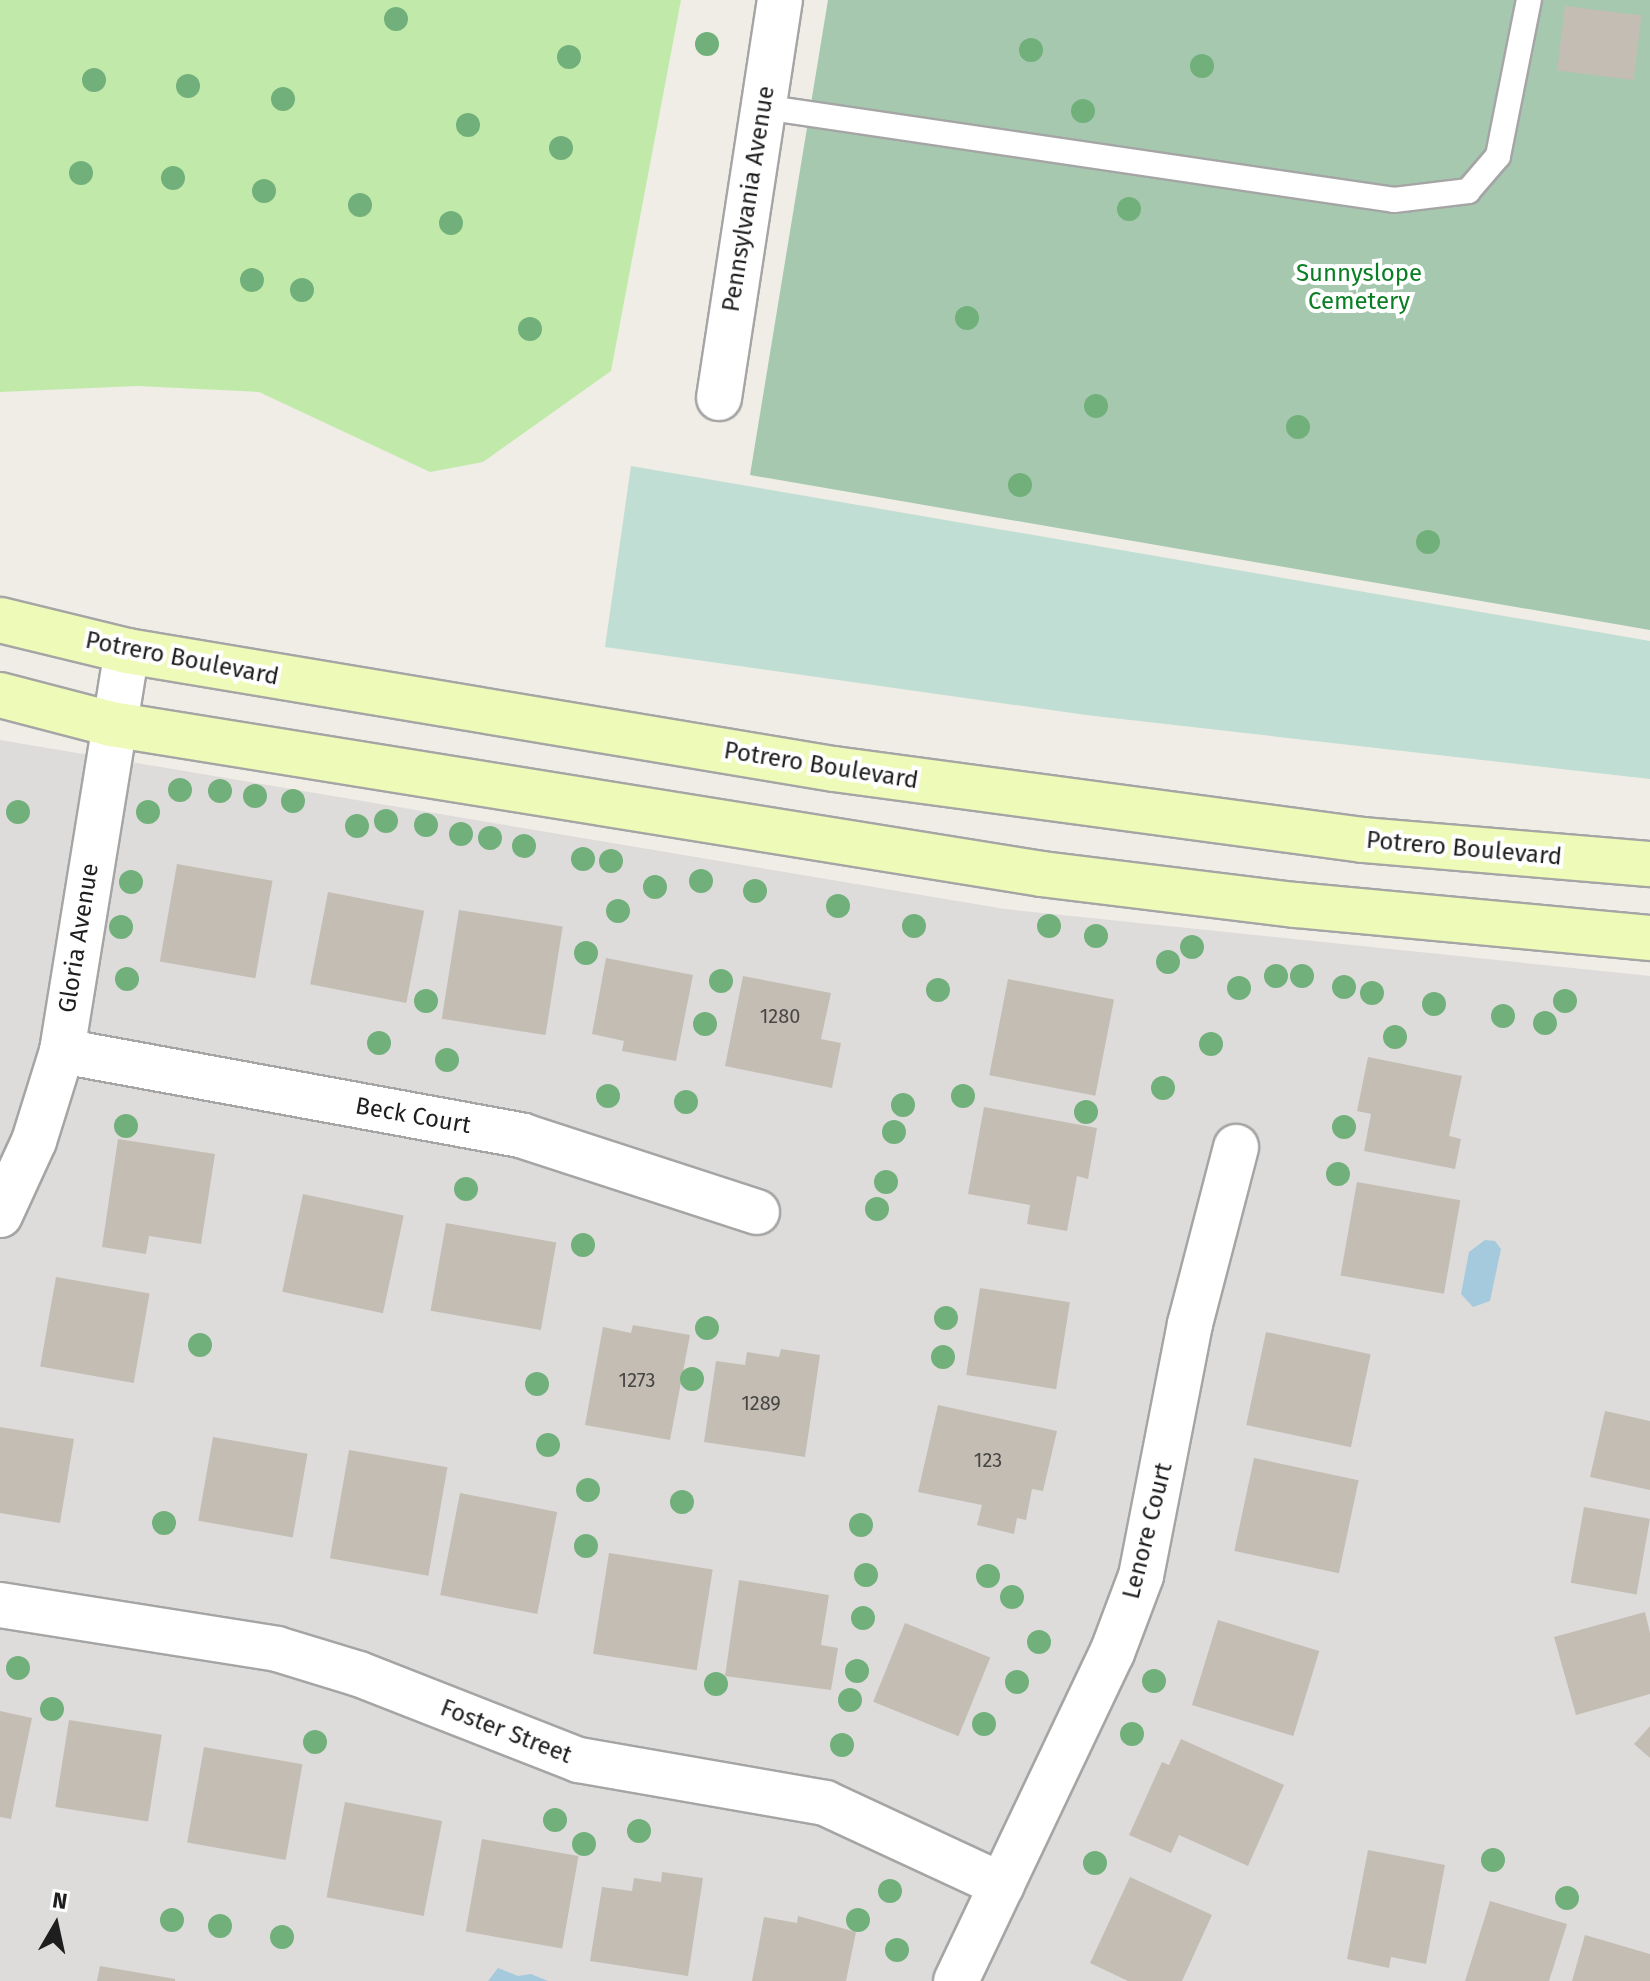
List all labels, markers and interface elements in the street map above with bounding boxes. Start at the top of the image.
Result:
street label: Pennsylvania Avenue [717,84,781,314]
park label: Sunnyslope Cemetery [1296,260,1422,316]
street label: Potrero Boulevard [83,626,281,692]
street label: Potrero Boulevard [722,736,920,796]
street label: Potrero Boulevard [1365,826,1563,872]
street label: Gloria Avenue [53,861,105,1015]
house number: 1280 [760,1004,800,1028]
street label: Beck Court [353,1092,473,1140]
house number: 1273 [618,1368,656,1392]
house number: 1289 [741,1391,781,1415]
house number: 123 [974,1448,1002,1472]
street label: Lenore Court [1117,1460,1179,1602]
street label: Foster Street [436,1694,576,1770]
north arrow [16,1885,96,1965]
text: N [51,1886,69,1915]

